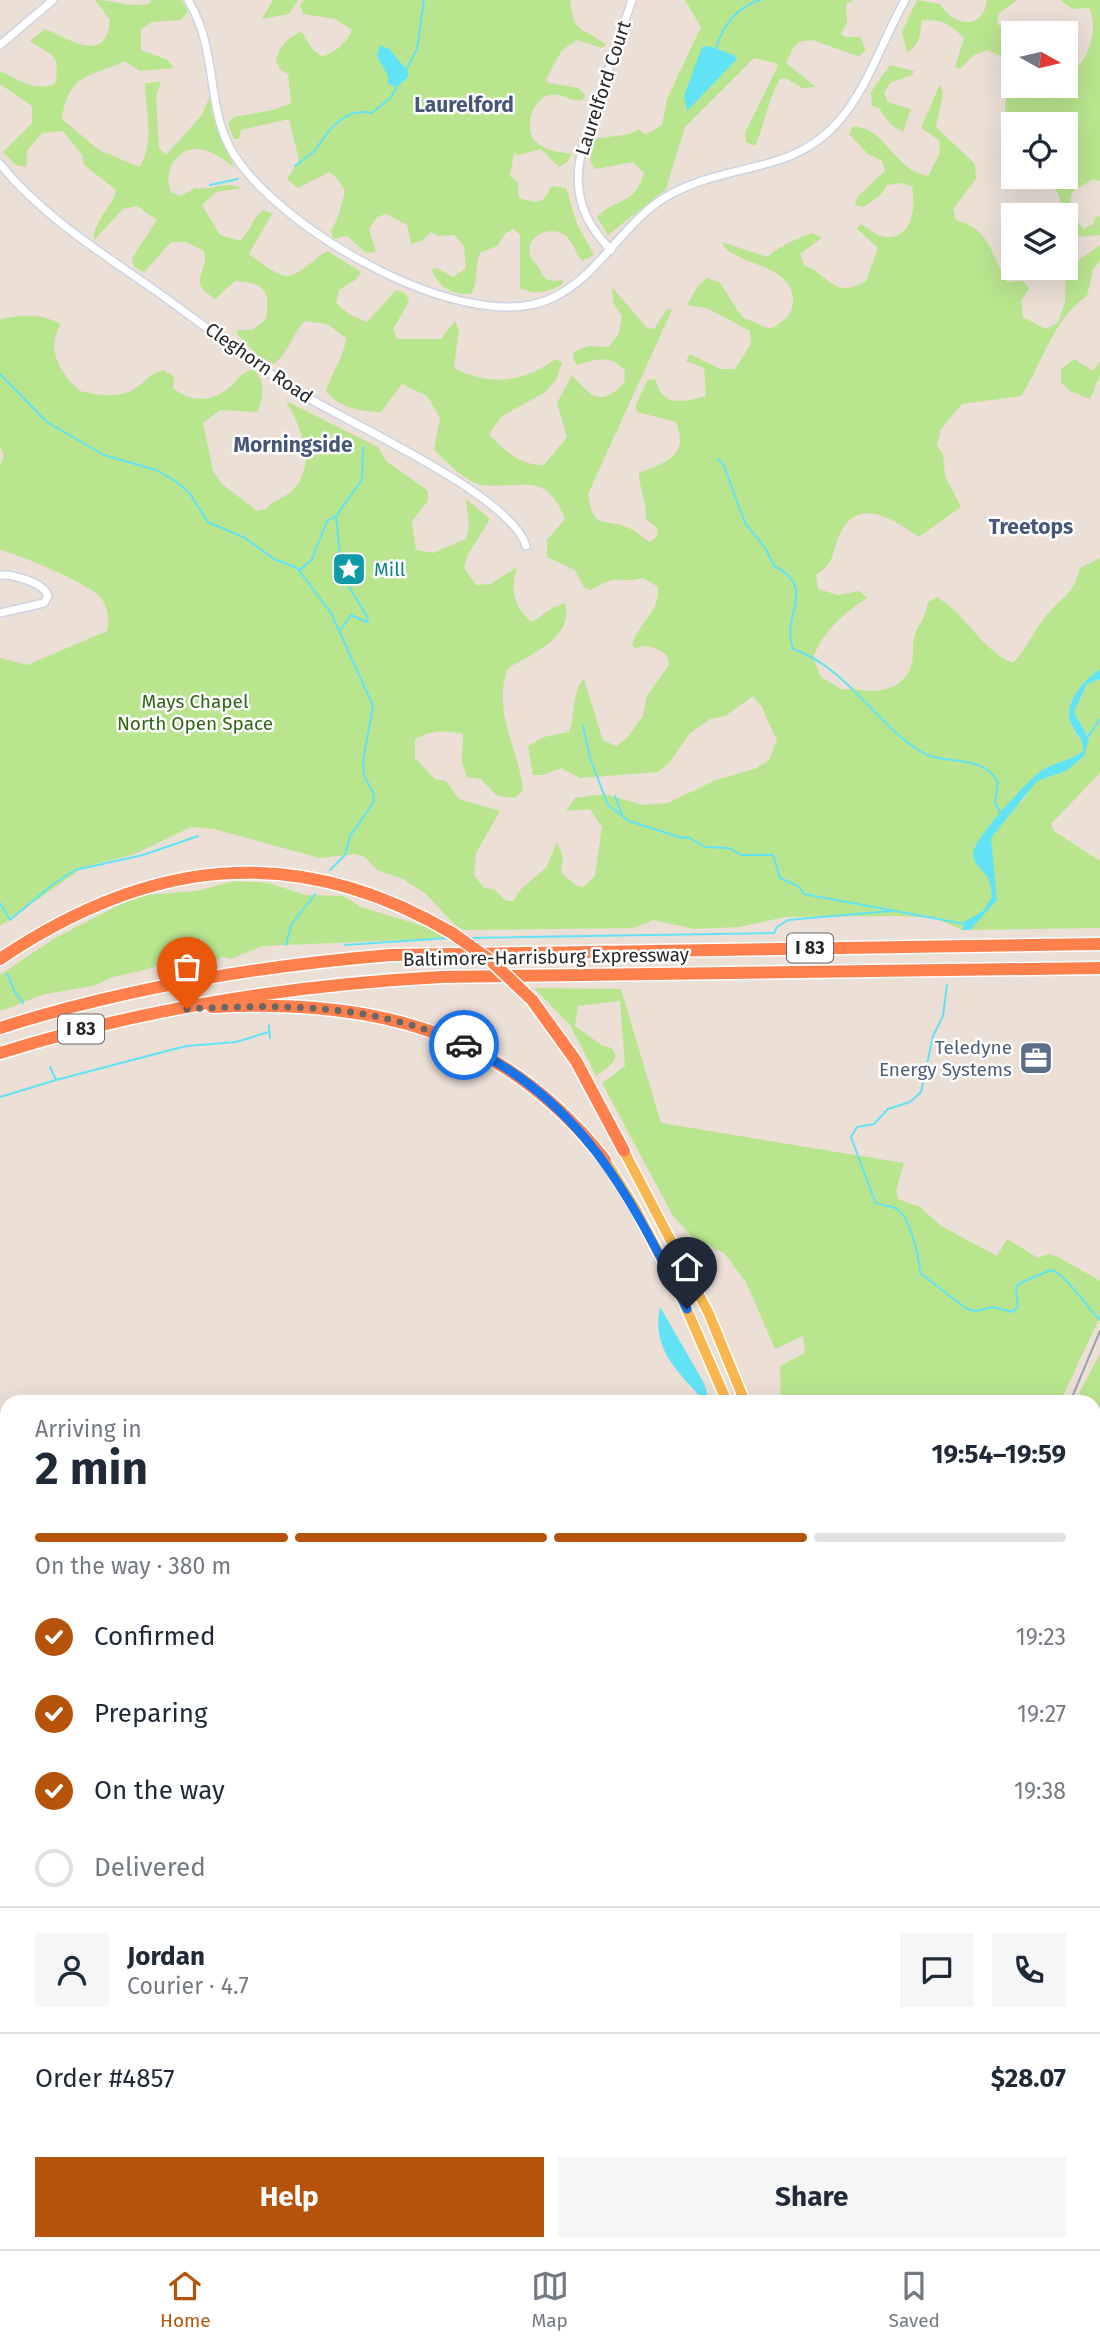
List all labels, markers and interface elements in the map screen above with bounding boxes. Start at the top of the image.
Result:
street label: Laurelford Court [570,18,636,158]
north arrow [1001,21,1078,98]
map controls [1001,21,1078,280]
district label: Laurelford [414,92,514,118]
button: locate [1001,112,1078,189]
button: layers [1001,203,1078,280]
street label: Cleghorn Road [201,318,317,408]
district label: Morningside [234,432,353,458]
district label: Treetops [989,514,1073,540]
place icon: Mill [330,550,368,588]
place label: Mill [374,558,406,581]
park label: Mays Chapel North Open Space [117,690,273,735]
road number: I 83 [787,933,833,962]
pin [157,937,217,1009]
street label: Baltimore-Harrisburg Expressway [403,943,690,971]
icon: bag [168,948,206,986]
courier [429,1010,499,1080]
road number: I 83 [58,1014,104,1044]
icon: car [445,1026,483,1064]
place label: Teledyne Energy Systems [879,1036,1012,1081]
office icon: Teledyne Energy Systems [1017,1039,1055,1077]
pin [657,1237,717,1309]
icon: home [668,1248,706,1286]
text: Arriving in [35,1415,142,1443]
text: 19:54–19:59 [931,1439,1066,1470]
text: 2 min [35,1441,148,1496]
text: On the way · 380 m [35,1552,231,1580]
icon: check [35,1618,73,1656]
text: Confirmed [94,1621,215,1652]
text: 19:23 [1016,1623,1066,1651]
icon: check [35,1695,73,1733]
text: Preparing [94,1698,207,1729]
text: 19:27 [1017,1700,1066,1728]
icon: check [35,1772,73,1810]
text: On the way [94,1775,225,1806]
text: 19:38 [1014,1777,1066,1805]
text: Delivered [94,1852,206,1883]
button: person [35,1933,109,2007]
button: chat [900,1933,974,2007]
button: phone [992,1933,1066,2007]
text: Jordan [127,1941,205,1972]
text: Courier · 4.7 [127,1972,249,2000]
text: Order #4857 [35,2063,174,2094]
text: $28.07 [991,2063,1066,2094]
button: Help [35,2157,544,2237]
button: Share [558,2157,1066,2237]
tab: Home [160,2267,211,2332]
tab: Map [531,2267,569,2332]
tab: Saved [889,2267,940,2332]

